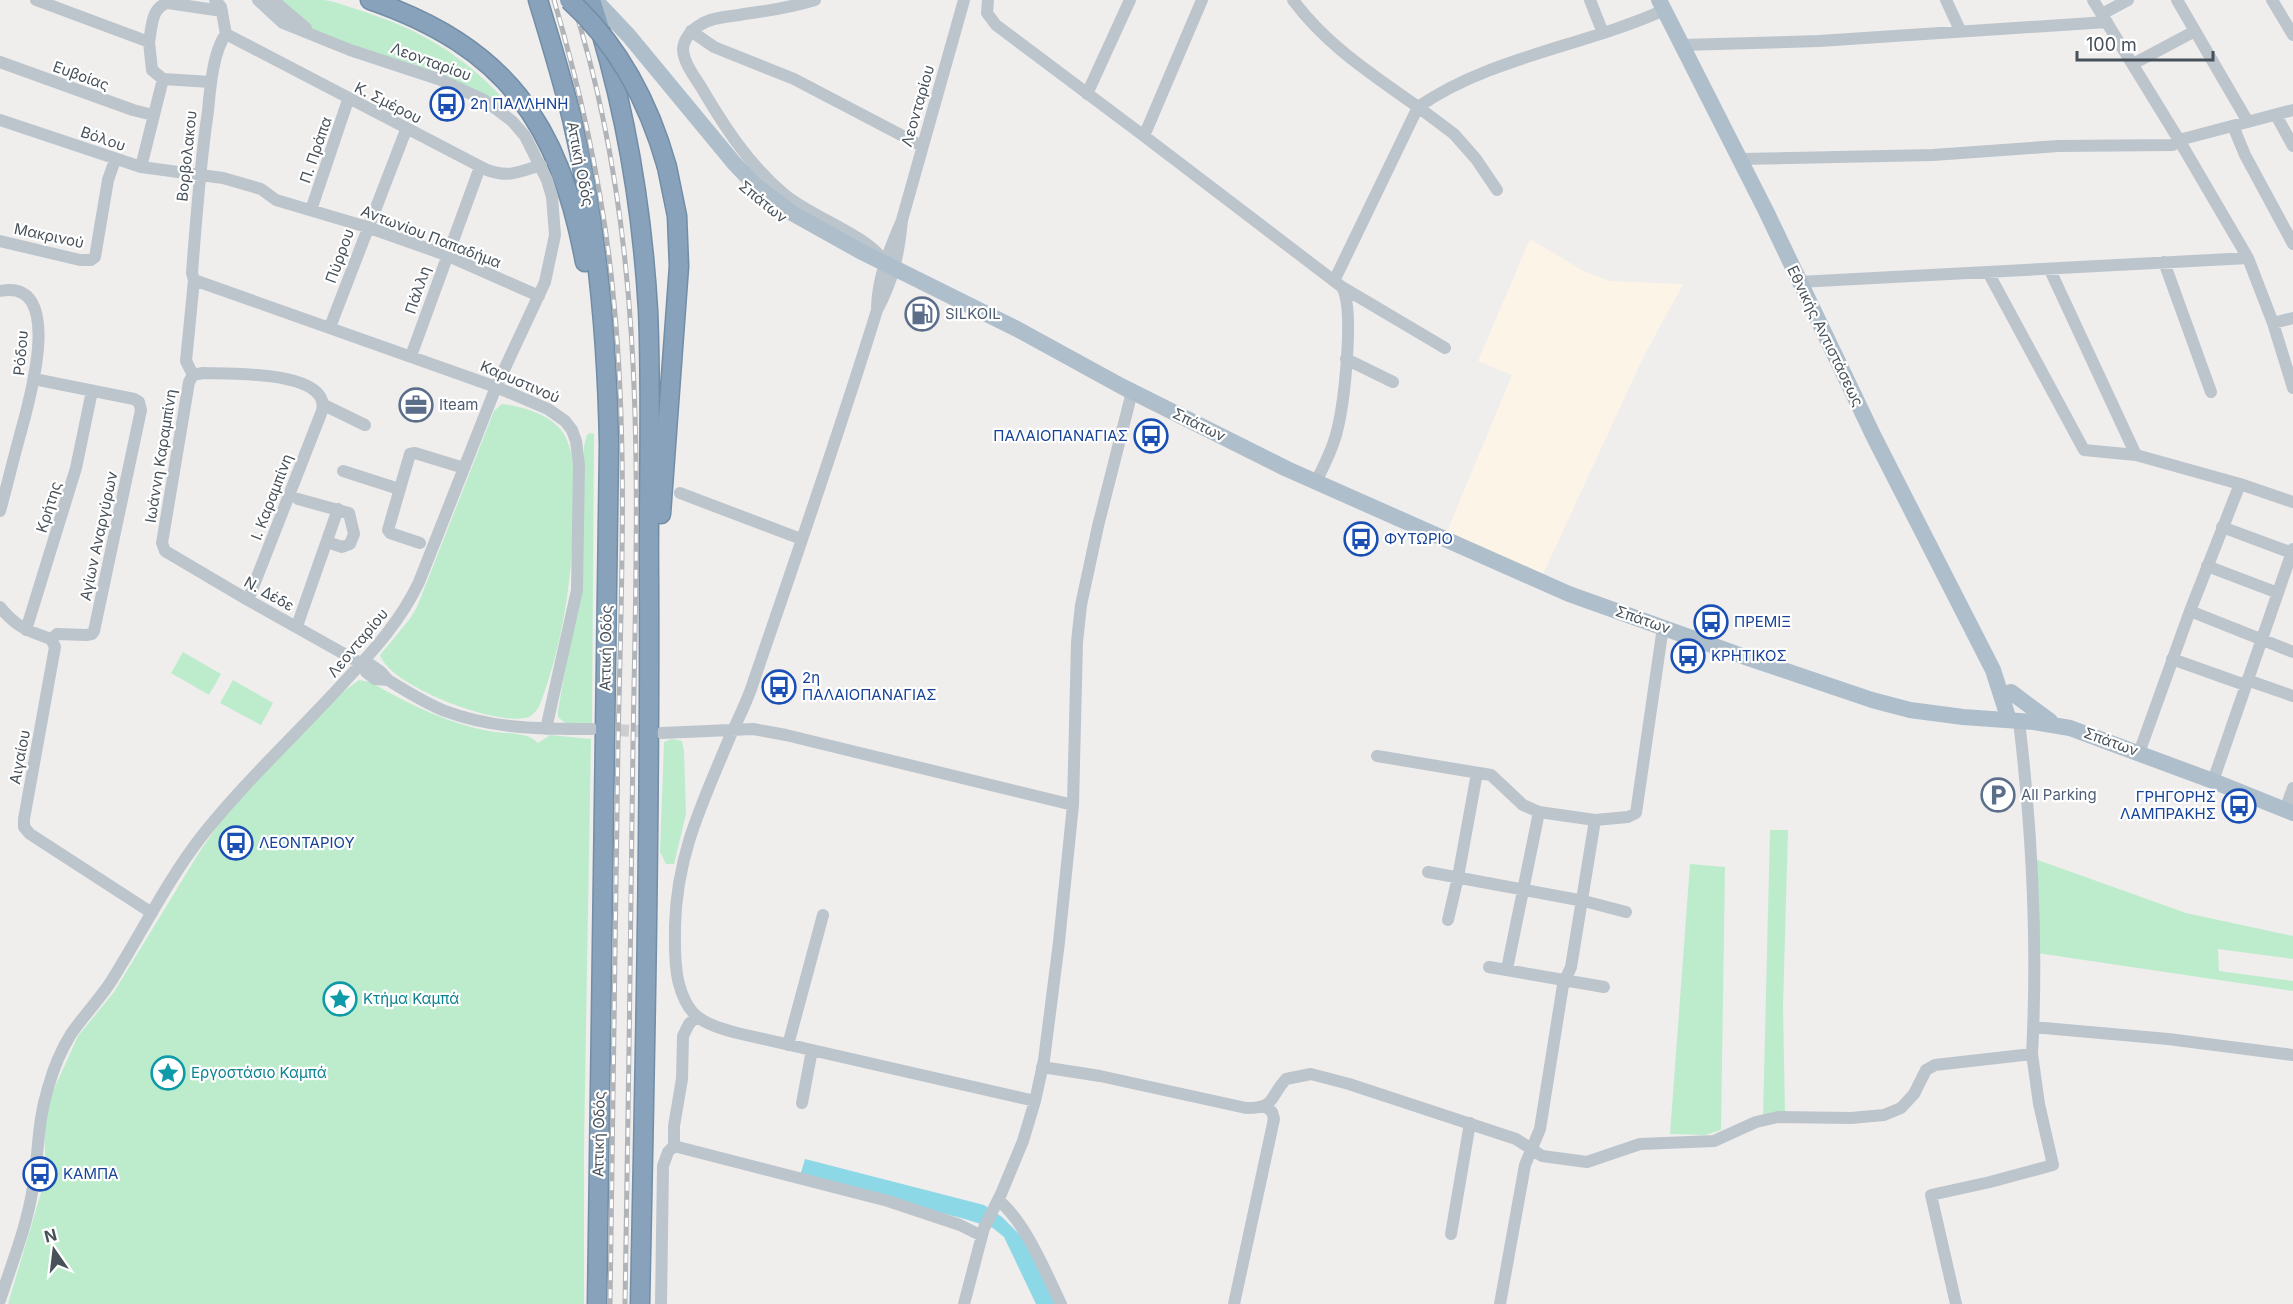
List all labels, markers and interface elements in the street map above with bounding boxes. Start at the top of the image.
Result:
scale bar [2077,24,2214,62]
text: 100 m [2086,34,2137,55]
street label: Λεονταρίου [388,38,474,85]
street label: Ευβοίας [50,57,112,94]
street label: Λεονταρίου [897,63,938,149]
street label: Κ. Σμέρου [351,78,425,128]
bus stop icon: 2η ΠΑΛΛΗΝΗ [429,86,465,122]
place label: 2η ΠΑΛΛΗΝΗ [470,94,568,113]
street label: Βορβολακου [172,110,201,202]
street label: Π. Πράπα [295,114,336,185]
street label: Αττική Οδός [563,120,598,208]
street label: Βόλου [78,122,128,155]
street label: Σπάτων [735,176,791,227]
street label: Αντωνίου Παπαδήμα [358,201,504,272]
street label: Μακρινού [12,219,86,252]
street label: Πύρρου [321,226,358,286]
street label: Εθνικής Αντιστάσεως [1783,262,1868,409]
street label: Πάλλη [401,263,435,316]
fuel station icon: SILKOIL [904,296,940,332]
place label: SILKOIL [945,304,1001,323]
street label: Ρόδου [9,330,32,376]
street label: Καρυστινού [478,356,563,407]
office icon: Iteam [398,387,434,423]
street label: Ιωάννη Καραμπίνη [141,388,180,524]
place label: Iteam [439,395,478,414]
street label: Σπάτων [1170,404,1229,446]
bus stop icon: ΠΑΛΑΙΟΠΑΝΑΓΙΑΣ [1133,418,1169,454]
place label: ΠΑΛΑΙΟΠΑΝΑΓΙΑΣ [993,426,1128,445]
street label: Ι. Καραμπίνη [246,451,297,543]
street label: Αγίων Αναργύρων [76,469,122,602]
street label: Κρήτης [32,479,65,535]
bus stop icon: ΦΥΤΩΡΙΟ [1343,521,1379,557]
place label: ΦΥΤΩΡΙΟ [1384,529,1453,548]
street label: Ν. Δέδε [241,572,298,615]
street label: Σπάτων [1613,601,1673,638]
street label: Λεονταρίου [323,604,392,681]
bus stop icon: ΠΡΕΜΙΞ [1693,604,1729,640]
street label: Αττική Οδός [595,605,616,691]
place label: ΠΡΕΜΙΞ [1734,612,1791,631]
bus stop icon: ΚΡΗΤΙΚΟΣ [1670,638,1706,674]
place label: ΚΡΗΤΙΚΟΣ [1711,646,1787,665]
place label: 2η ΠΑΛΑΙΟΠΑΝΑΓΙΑΣ [802,668,937,704]
bus stop icon: 2η ΠΑΛΑΙΟΠΑΝΑΓΙΑΣ [761,669,797,705]
street label: Σπάτων [2081,723,2141,760]
street label: Αιγαίου [5,728,34,786]
parking icon: All Parking [1980,777,2016,813]
place label: All Parking [2021,785,2097,804]
place label: ΓΡΗΓΟΡΗΣ ΛΑΜΠΡΑΚΗΣ [2120,787,2216,823]
bus stop icon: ΓΡΗΓΟΡΗΣ ΛΑΜΠΡΑΚΗΣ [2221,788,2257,824]
bus stop icon: ΛΕΟΝΤΑΡΙΟΥ [218,825,254,861]
place label: ΛΕΟΝΤΑΡΙΟΥ [259,833,355,852]
place icon: Kτήμα Καμπά [322,981,358,1017]
place label: Kτήμα Καμπά [363,989,459,1008]
place icon: Εργοστάσιο Καμπά [150,1055,186,1091]
place label: Εργοστάσιο Καμπά [191,1063,327,1082]
street label: Αττική Οδός [588,1091,609,1177]
bus stop icon: ΚΑΜΠΑ [22,1156,58,1192]
place label: ΚΑΜΠΑ [63,1164,118,1183]
north arrow [24,1220,84,1280]
text: N [42,1224,59,1247]

